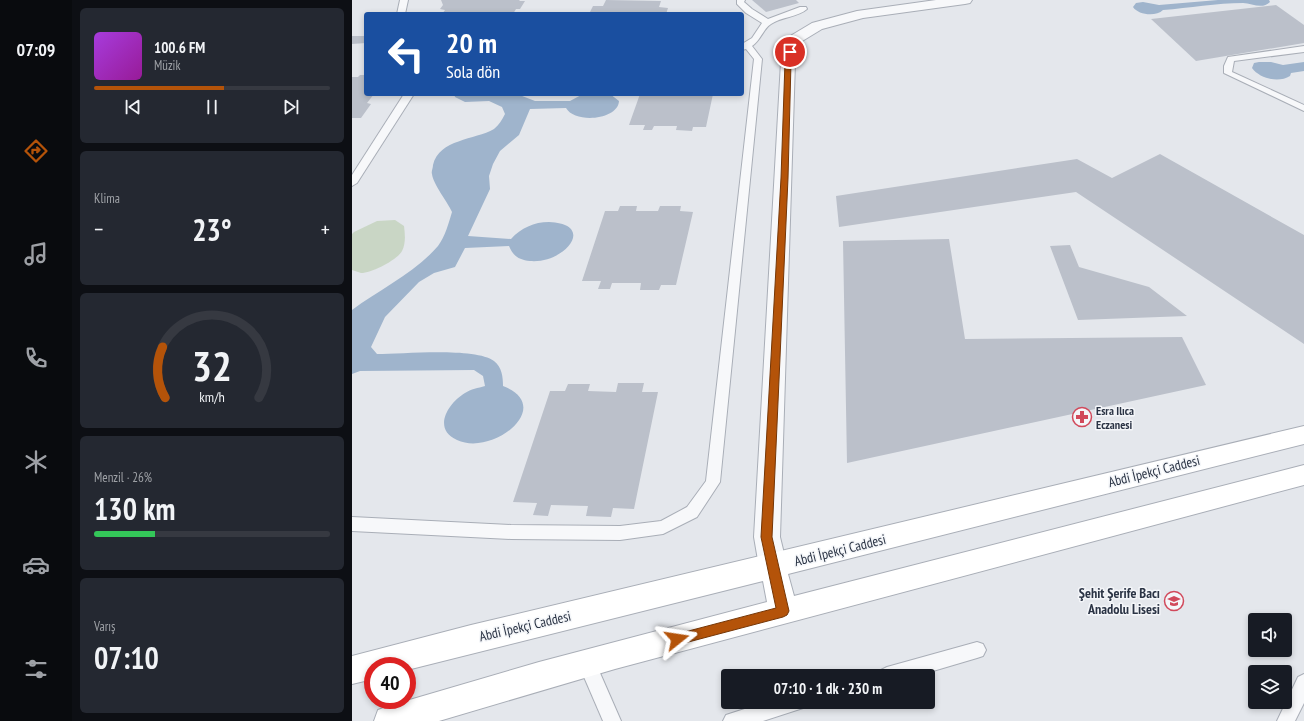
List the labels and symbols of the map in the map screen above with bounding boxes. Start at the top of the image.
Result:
pin [773,35,807,69]
place label: Esra Ilıca Eczanesi [1096,403,1134,432]
pharmacy icon: Esra Ilıca Eczanesi [1071,406,1093,428]
street label: Abdi İpekçi Caddesi [1106,451,1202,491]
street label: Abdi İpekçi Caddesi [792,530,888,570]
place label: Şehit Şerife Bacı Anadolu Lisesi [1079,584,1160,618]
school or university icon: Şehit Şerife Bacı Anadolu Lisesi [1163,590,1185,612]
street label: Abdi İpekçi Caddesi [477,607,573,645]
position arrow [656,618,698,660]
speed limit sign: 40 [364,657,416,709]

